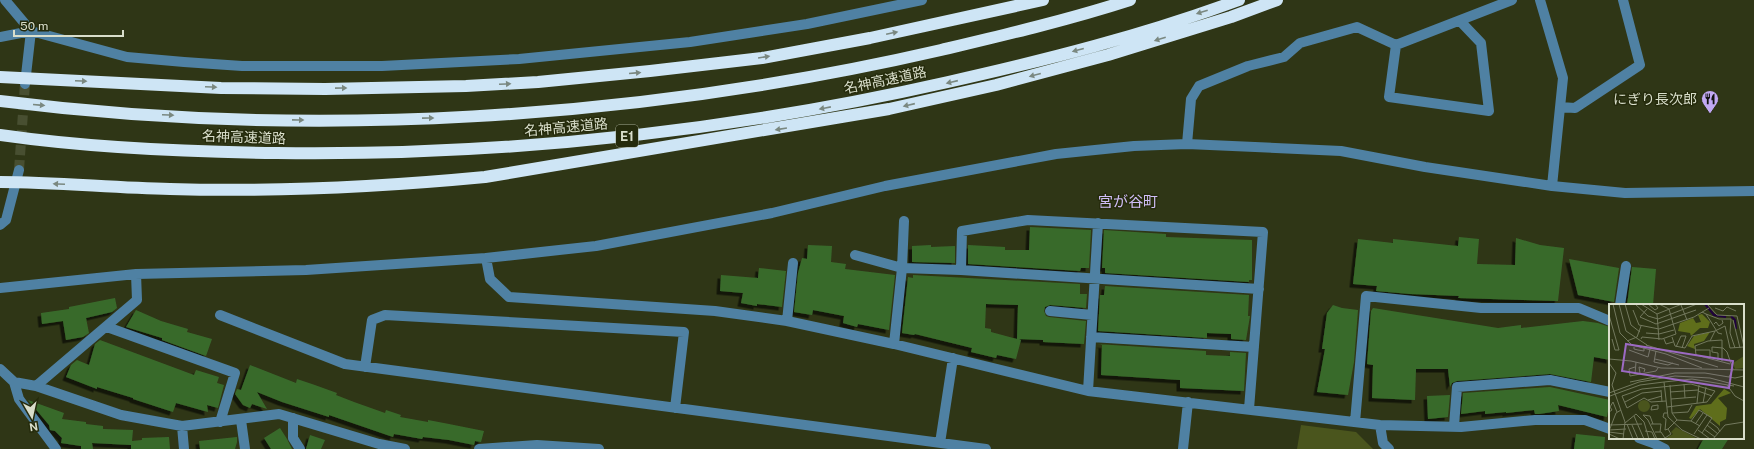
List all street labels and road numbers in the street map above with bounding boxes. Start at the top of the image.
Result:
street label: 名神高速道路 [842,63,928,97]
street label: 名神高速道路 [523,115,609,139]
road number: E1 [616,125,638,147]
street label: 名神高速道路 [202,128,286,146]

